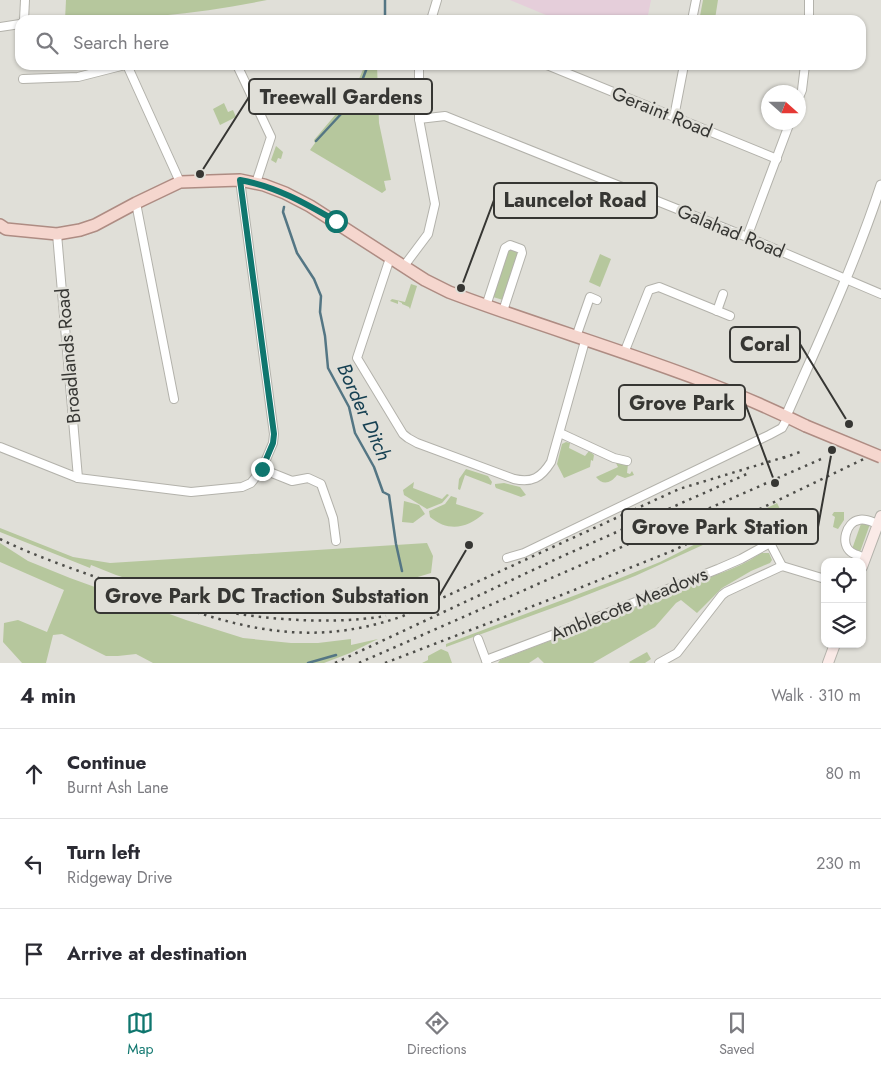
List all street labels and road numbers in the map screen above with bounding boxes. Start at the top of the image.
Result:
street label: Geraint Road [608,80,716,144]
street label: Galahad Road [673,197,789,265]
street label: Broadlands Road [49,287,87,425]
street label: Amblecote Meadows [546,560,712,648]

